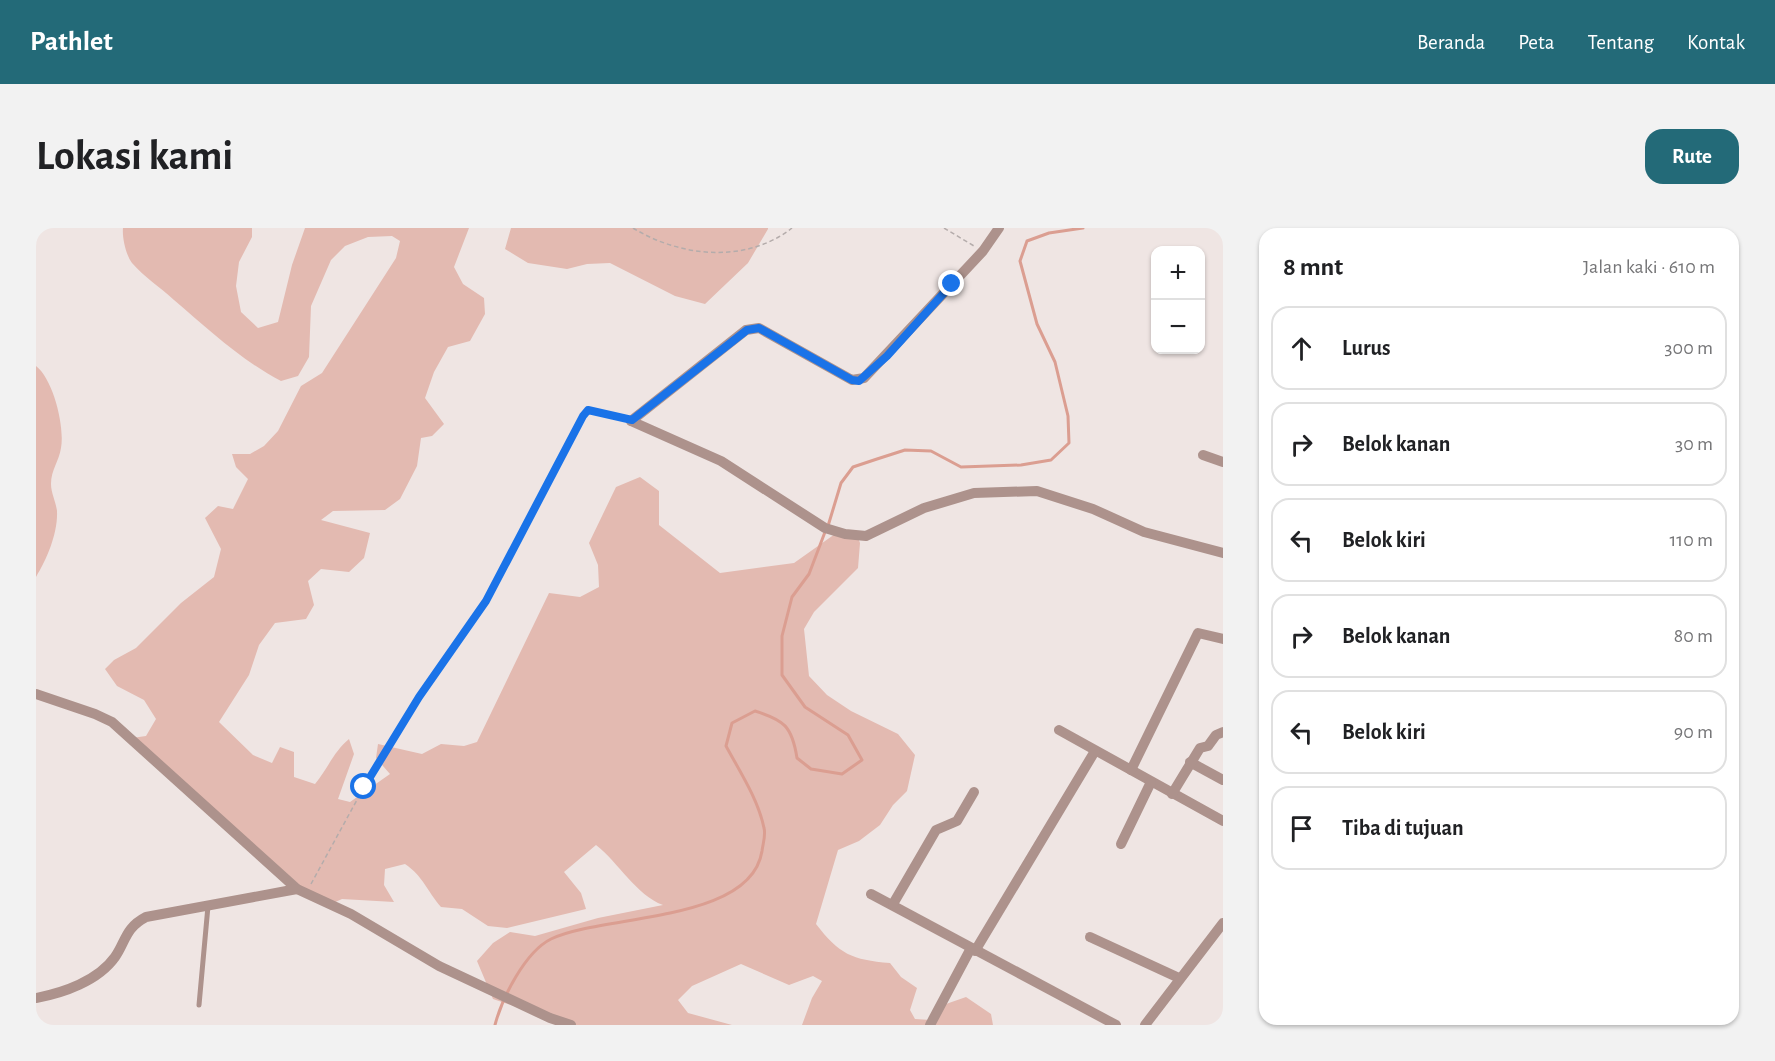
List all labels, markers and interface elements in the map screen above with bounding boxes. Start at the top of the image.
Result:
text: Pathlet [30,28,113,56]
text: Beranda [1417,32,1485,53]
text: Peta [1518,32,1554,53]
text: Tentang [1587,32,1654,53]
text: Kontak [1687,32,1745,53]
button: Rute [1645,129,1739,184]
text: Lokasi kami [36,135,233,177]
map controls [1151,246,1205,354]
button: + [1151,246,1205,300]
text: 8 mnt [1283,254,1343,280]
text: Jalan kaki · 610 m [1583,257,1715,277]
route end [938,270,964,296]
button: − [1151,300,1205,354]
icon: ahead [1285,332,1318,365]
text: Lurus [1342,337,1391,359]
text: 300 m [1664,338,1713,358]
icon: right [1285,428,1318,461]
text: Belok kanan [1342,433,1450,455]
text: 30 m [1675,434,1713,454]
icon: left [1285,524,1318,557]
text: Belok kiri [1342,529,1426,551]
text: 110 m [1669,530,1713,550]
icon: right [1285,620,1318,653]
text: Belok kanan [1342,625,1450,647]
text: 80 m [1674,626,1713,646]
icon: left [1285,716,1318,749]
text: Belok kiri [1342,721,1426,743]
text: 90 m [1674,722,1713,742]
route start [350,773,376,799]
icon: arrive [1285,812,1318,845]
text: Tiba di tujuan [1342,817,1464,839]

